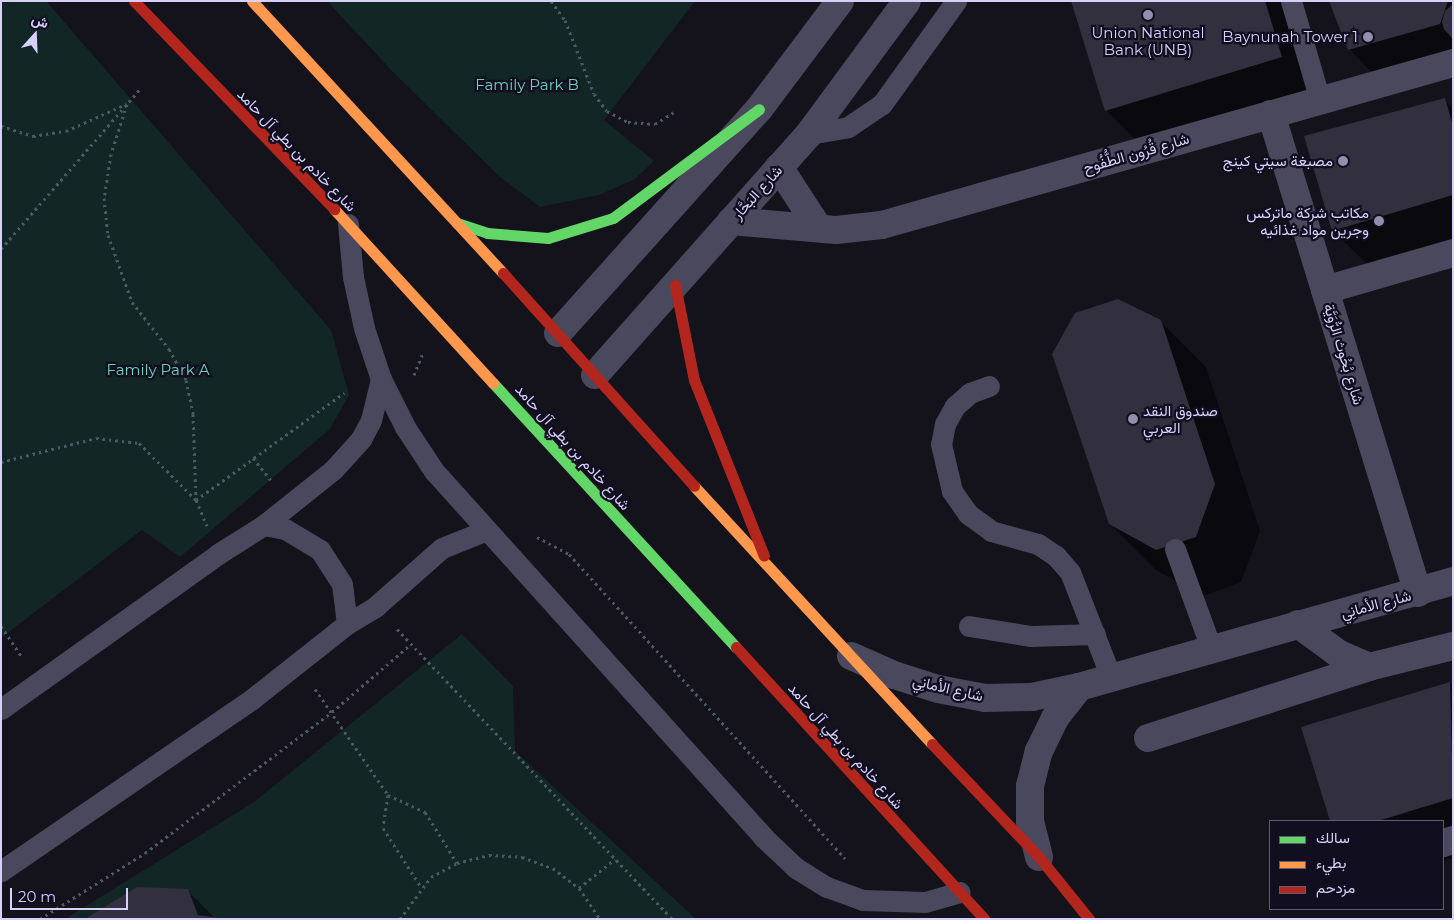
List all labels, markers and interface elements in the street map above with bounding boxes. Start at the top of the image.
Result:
marker: Union National Bank (UNB) [1142,9,1154,21]
north arrow [10,10,60,60]
text: ش [29,10,51,32]
place label: Union National Bank (UNB) [1091,23,1205,58]
place label: Baynunah Tower 1 [1222,28,1358,46]
marker: Baynunah Tower 1 [1362,31,1374,43]
park label: Family Park B [475,76,579,94]
street label: شارع خادم بن بطي آل حامد [234,85,360,215]
street label: شارع قُرُون الطُّفُوح [1081,129,1191,177]
place label: مصبغة سيتي كينج [1223,152,1333,170]
marker: مصبغة سيتي كينج [1337,155,1349,167]
street label: شارع البَحَّار [728,161,786,223]
place label: مكاتب شركة ماتركس وجرين مواد غذائيه [1246,203,1369,238]
marker: مكاتب شركة ماتركس وجرين مواد غذائيه [1373,215,1385,227]
street label: شارع بُحُوث الرُّوَيَّة [1320,301,1368,407]
park label: Family Park A [107,361,209,379]
street label: شارع خادم بن بطي آل حامد [512,380,634,514]
place label: صندوق النقد العربي [1143,401,1218,436]
marker: صندوق النقد العربي [1127,413,1139,425]
street label: شارع الأمانِي [1339,586,1413,622]
street label: شارع الأمانِي [911,671,985,705]
street label: شارع خادم بن بطي آل حامد [785,679,907,813]
legend [1269,820,1444,910]
text: سالك [1316,828,1350,847]
text: بطيء [1316,853,1346,872]
scale bar [12,878,130,910]
text: مزدحم [1316,878,1355,897]
text: 20 m [18,887,56,906]

